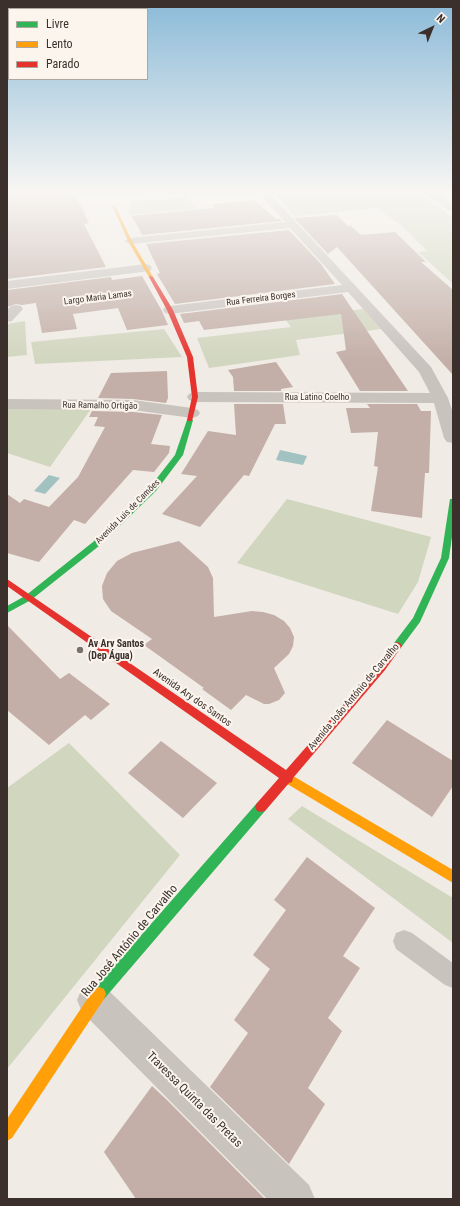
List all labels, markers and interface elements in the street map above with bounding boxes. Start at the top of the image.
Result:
legend [8,8,148,80]
north arrow [412,8,452,48]
text: N [434,12,447,26]
text: Livre [46,17,69,31]
text: Lento [46,37,73,51]
text: Parado [46,57,79,71]
street label: Largo Maria Lamas [63,288,133,308]
street label: Rua Ferreira Borges [226,289,296,309]
street label: Rua Latino Coelho [285,393,349,403]
street label: Rua Ramalho Ortigão [62,400,138,412]
street label: Avenida Luis de Camões [94,478,162,546]
place label: Av Ary Santos (Dep Água) [88,638,144,662]
street label: Avenida João António de Carvalho [306,641,402,753]
marker: Av Ary Santos (Dep Água) [75,645,85,655]
street label: Avenida Ary dos Santos [150,666,234,730]
street label: Rua José António de Carvalho [79,882,181,1000]
street label: Travessa Quinta das Pretas [143,1049,245,1151]

